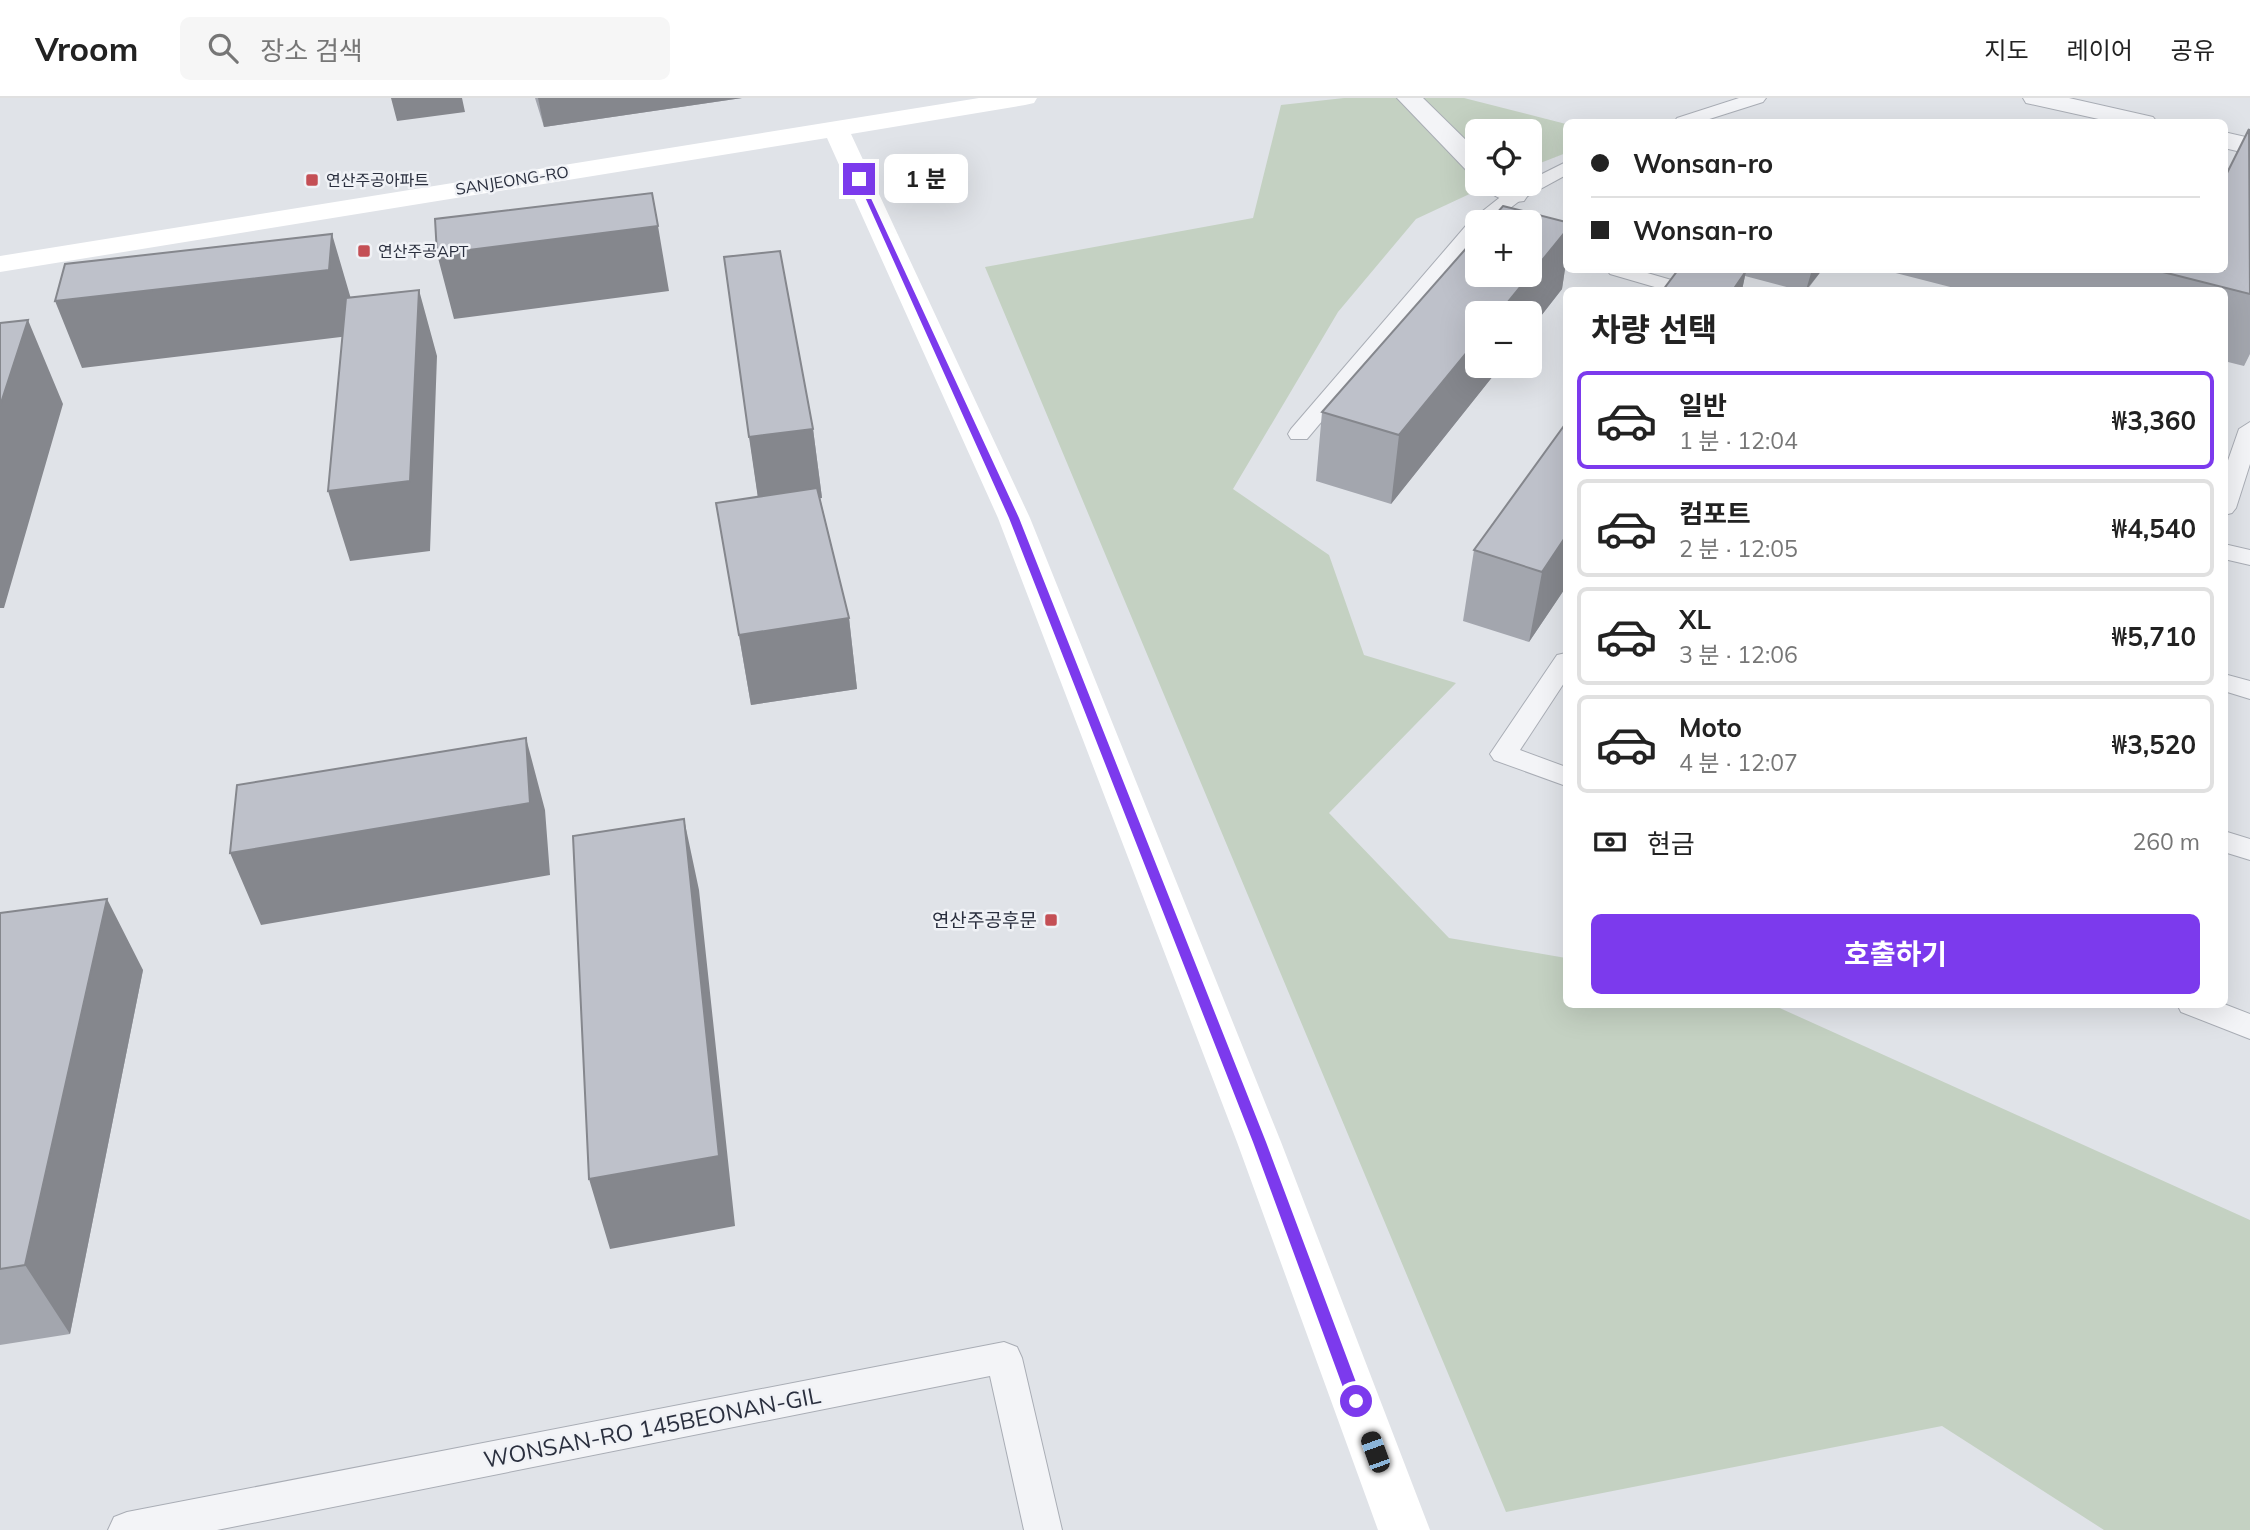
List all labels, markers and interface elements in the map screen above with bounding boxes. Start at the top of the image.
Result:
search box [180,17,670,80]
text: Vroom [35,28,138,69]
icon: search [204,29,242,67]
text: 장소 검색 [260,34,363,67]
text: 지도 [1984,35,2029,65]
text: 레이어 [2067,35,2133,65]
text: 공유 [2171,35,2215,65]
map controls [1465,119,1542,378]
button: locate [1465,119,1542,196]
text: Wonsan-ro [1633,147,1773,180]
callout: 1 분 [884,154,968,204]
street label: SANJEONG-RO [454,161,570,199]
route end [843,163,875,195]
text: 1 분 [905,164,947,193]
place label: 연산주공아파트 [326,170,429,190]
marker: 연산주공아파트 [304,172,320,188]
button: + [1465,210,1542,287]
text: Wonsan-ro [1633,214,1773,247]
place label: 연산주공APT [378,241,469,261]
marker: 연산주공APT [356,243,372,259]
button: − [1465,301,1542,378]
text: 차량 선택 [1591,309,1718,349]
icon: car [1595,389,1658,452]
text: 일반 [1679,389,1727,422]
text: ₩3,360 [2112,404,2196,437]
text: 1 분 · 12:04 [1679,426,1798,455]
icon: car [1595,497,1658,560]
text: 컴포트 [1679,497,1751,530]
text: ₩4,540 [2112,512,2196,545]
text: 2 분 · 12:05 [1679,534,1798,563]
text: XL [1679,603,1711,636]
icon: car [1595,605,1658,668]
text: ₩5,710 [2112,620,2196,653]
text: 3 분 · 12:06 [1679,640,1798,669]
text: Moto [1679,711,1742,744]
icon: car [1595,713,1658,776]
text: ₩3,520 [2112,728,2196,761]
text: 4 분 · 12:07 [1679,748,1798,777]
icon: cash [1591,823,1629,861]
text: 현금 [1647,827,1695,860]
text: 260 m [2132,827,2200,856]
place label: 연산주공후문 [932,908,1037,932]
marker: 연산주공후문 [1043,912,1059,928]
button: 호출하기 [1591,914,2200,994]
street label: WONSAN-RO 145BEONAN-GIL [481,1380,823,1474]
route start [1340,1385,1372,1417]
car [1358,1429,1393,1475]

